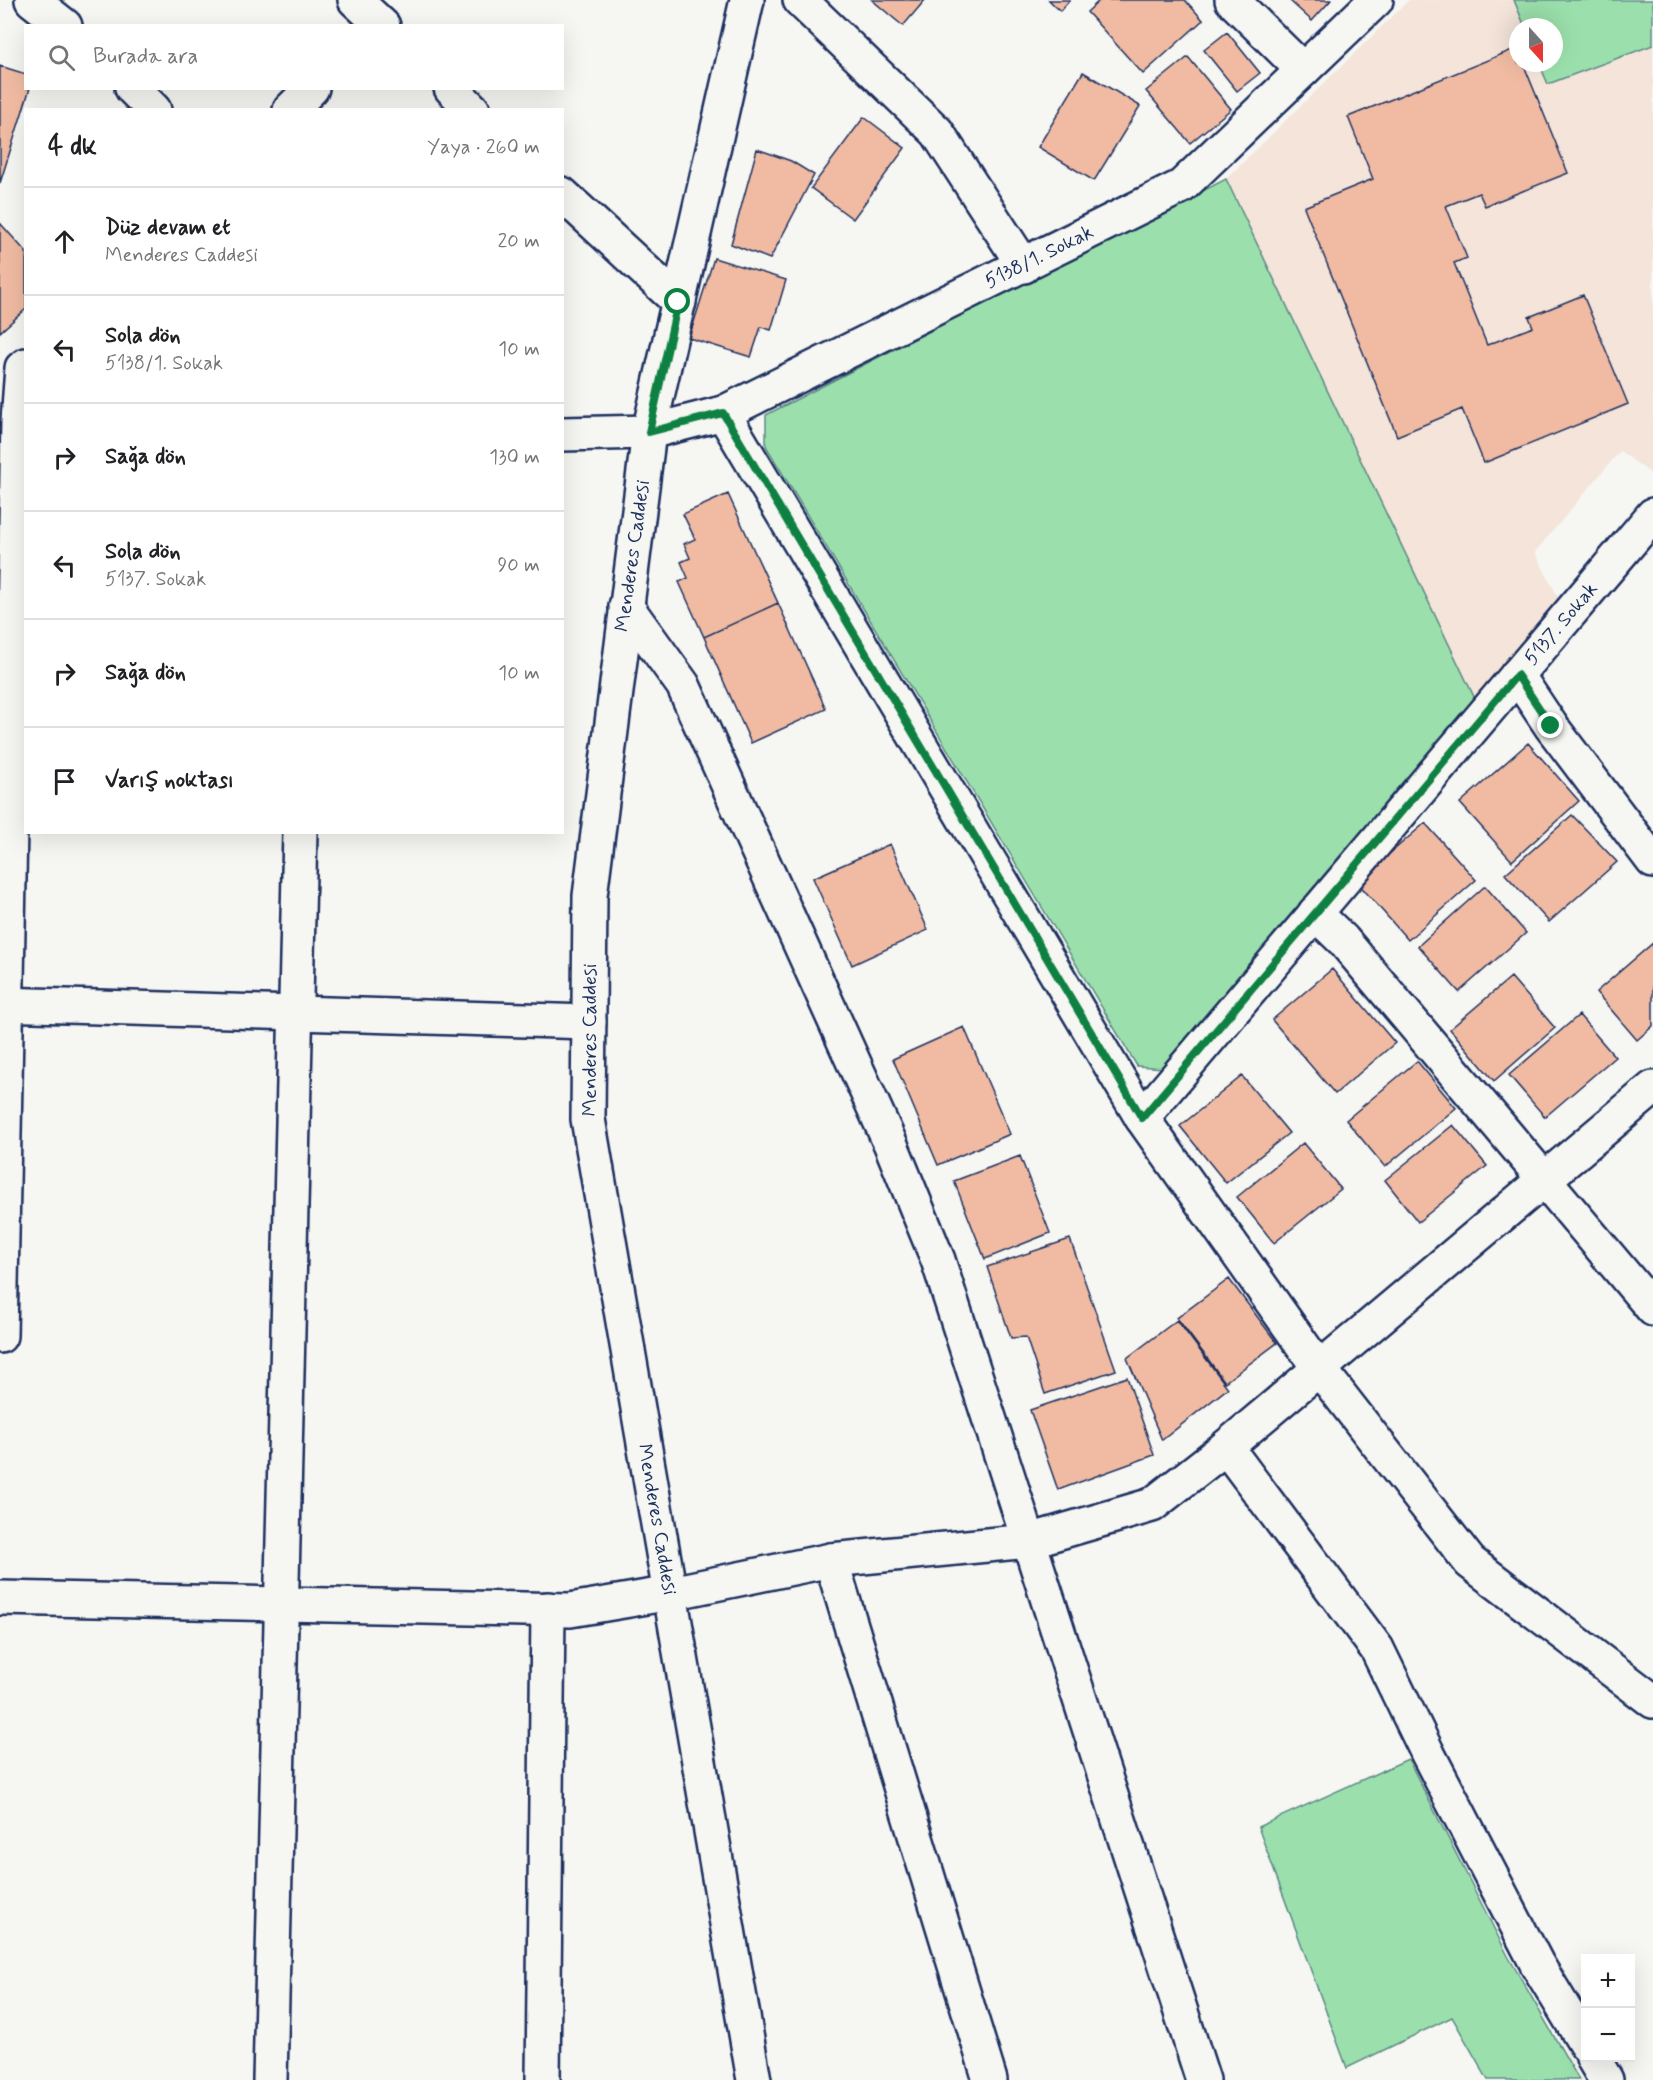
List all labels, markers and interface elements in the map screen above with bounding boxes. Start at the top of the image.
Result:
north arrow [1509,18,1563,72]
search box [24,24,564,90]
icon: search [45,41,78,74]
text: Burada ara [93,43,198,71]
text: 4 dk [48,130,97,164]
text: Yaya · 260 m [427,134,540,161]
text: Düz devam et [105,214,230,242]
street label: 5138/1. Sokak [980,218,1098,295]
icon: ahead [48,225,81,258]
text: 20 m [497,228,540,255]
text: Menderes Caddesi [105,242,258,269]
route start [664,288,690,314]
text: Sola dön [105,322,181,350]
icon: left [48,333,81,366]
text: 10 m [498,336,540,363]
text: 5138/1. Sokak [105,350,223,377]
icon: right [48,441,81,474]
text: Sağa dön [105,443,186,471]
text: 130 m [489,444,540,471]
street label: Menderes Caddesi [609,478,657,634]
text: Sola dön [105,538,181,566]
icon: left [48,549,81,582]
text: 90 m [497,552,540,579]
text: 5137. Sokak [105,566,206,593]
street label: 5137. Sokak [1518,576,1604,671]
icon: right [48,657,81,690]
text: Sağa dön [105,659,186,687]
text: 10 m [498,660,540,687]
route end [1537,712,1563,738]
icon: arrive [48,765,81,798]
text: Varış noktası [105,767,234,795]
street label: Menderes Caddesi [577,964,604,1116]
street label: Menderes Caddesi [631,1442,683,1597]
map controls [1581,1954,1635,2062]
button: + [1581,1954,1635,2008]
button: − [1581,2008,1635,2062]

